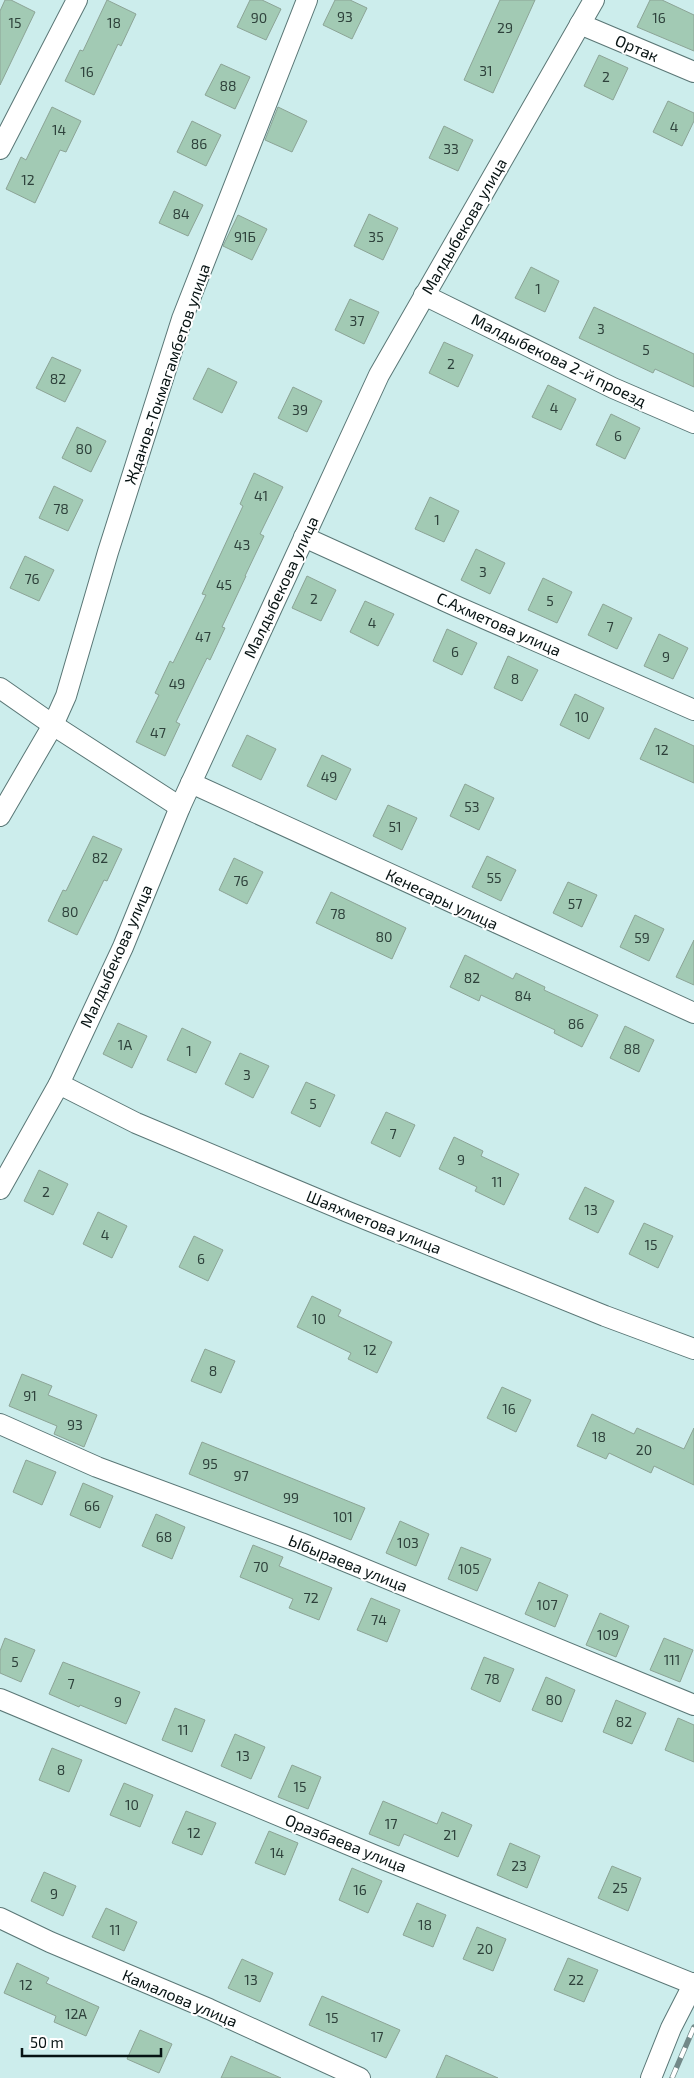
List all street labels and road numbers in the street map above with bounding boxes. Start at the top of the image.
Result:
street label: Ортак [613,30,662,65]
street label: Малдыбекова улица [417,154,511,298]
street label: Жданов-Токмагамбетов улица [120,261,214,487]
street label: Малдыбекова 2-й проезд [469,309,650,410]
street label: Малдыбекова улица [239,513,323,661]
street label: С.Ахметова улица [434,588,564,660]
street label: Кенесары улица [383,864,501,934]
street label: Малдыбекова улица [76,881,156,1031]
street label: Шаяхметова улица [304,1186,444,1258]
street label: Ыбыраева улица [285,1530,411,1596]
street label: Оразбаева улица [282,1809,410,1877]
street label: Камалова улица [119,1965,241,2031]

